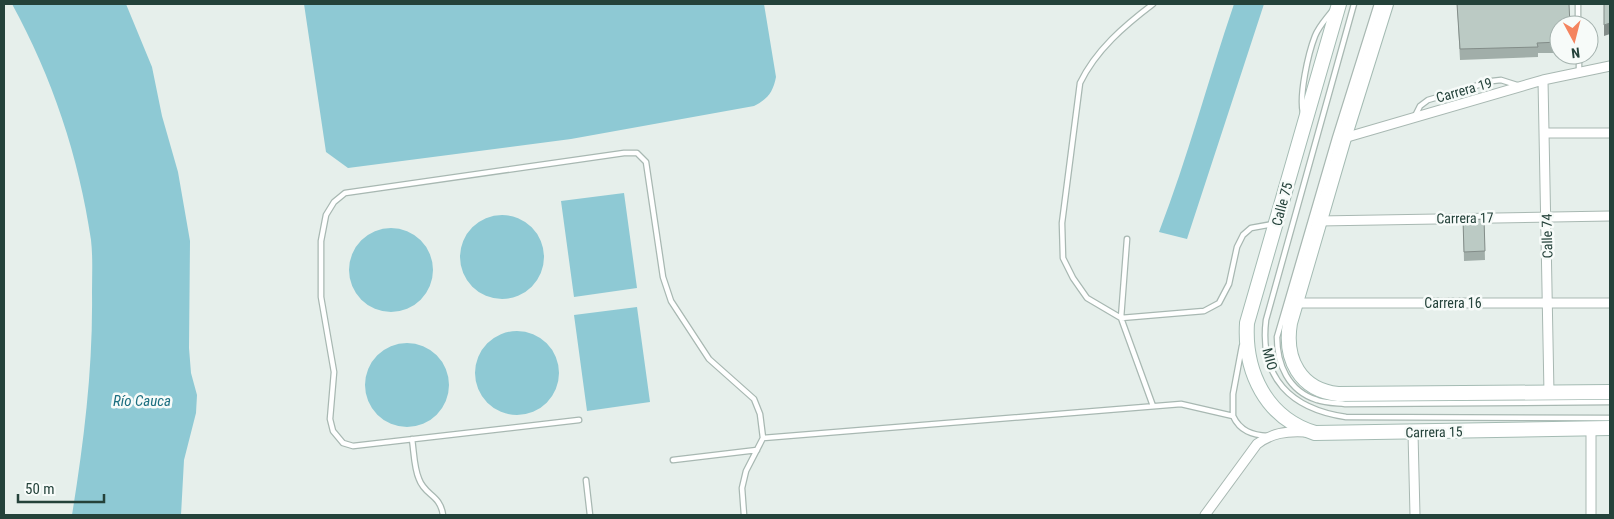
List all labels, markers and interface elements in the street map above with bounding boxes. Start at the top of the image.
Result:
north arrow [1549,15,1599,65]
text: N [1570,44,1581,61]
street label: Carrera 19 [1434,74,1494,106]
street label: Calle 75 [1268,180,1296,228]
street label: Carrera 17 [1436,209,1494,226]
street label: Calle 74 [1539,213,1555,258]
street label: Carrera 16 [1424,295,1482,311]
street label: MIO [1259,346,1281,372]
water label: Río Cauca [113,392,171,410]
street label: Carrera 15 [1405,423,1463,440]
scale bar [18,472,104,504]
text: 50 m [25,480,55,498]

